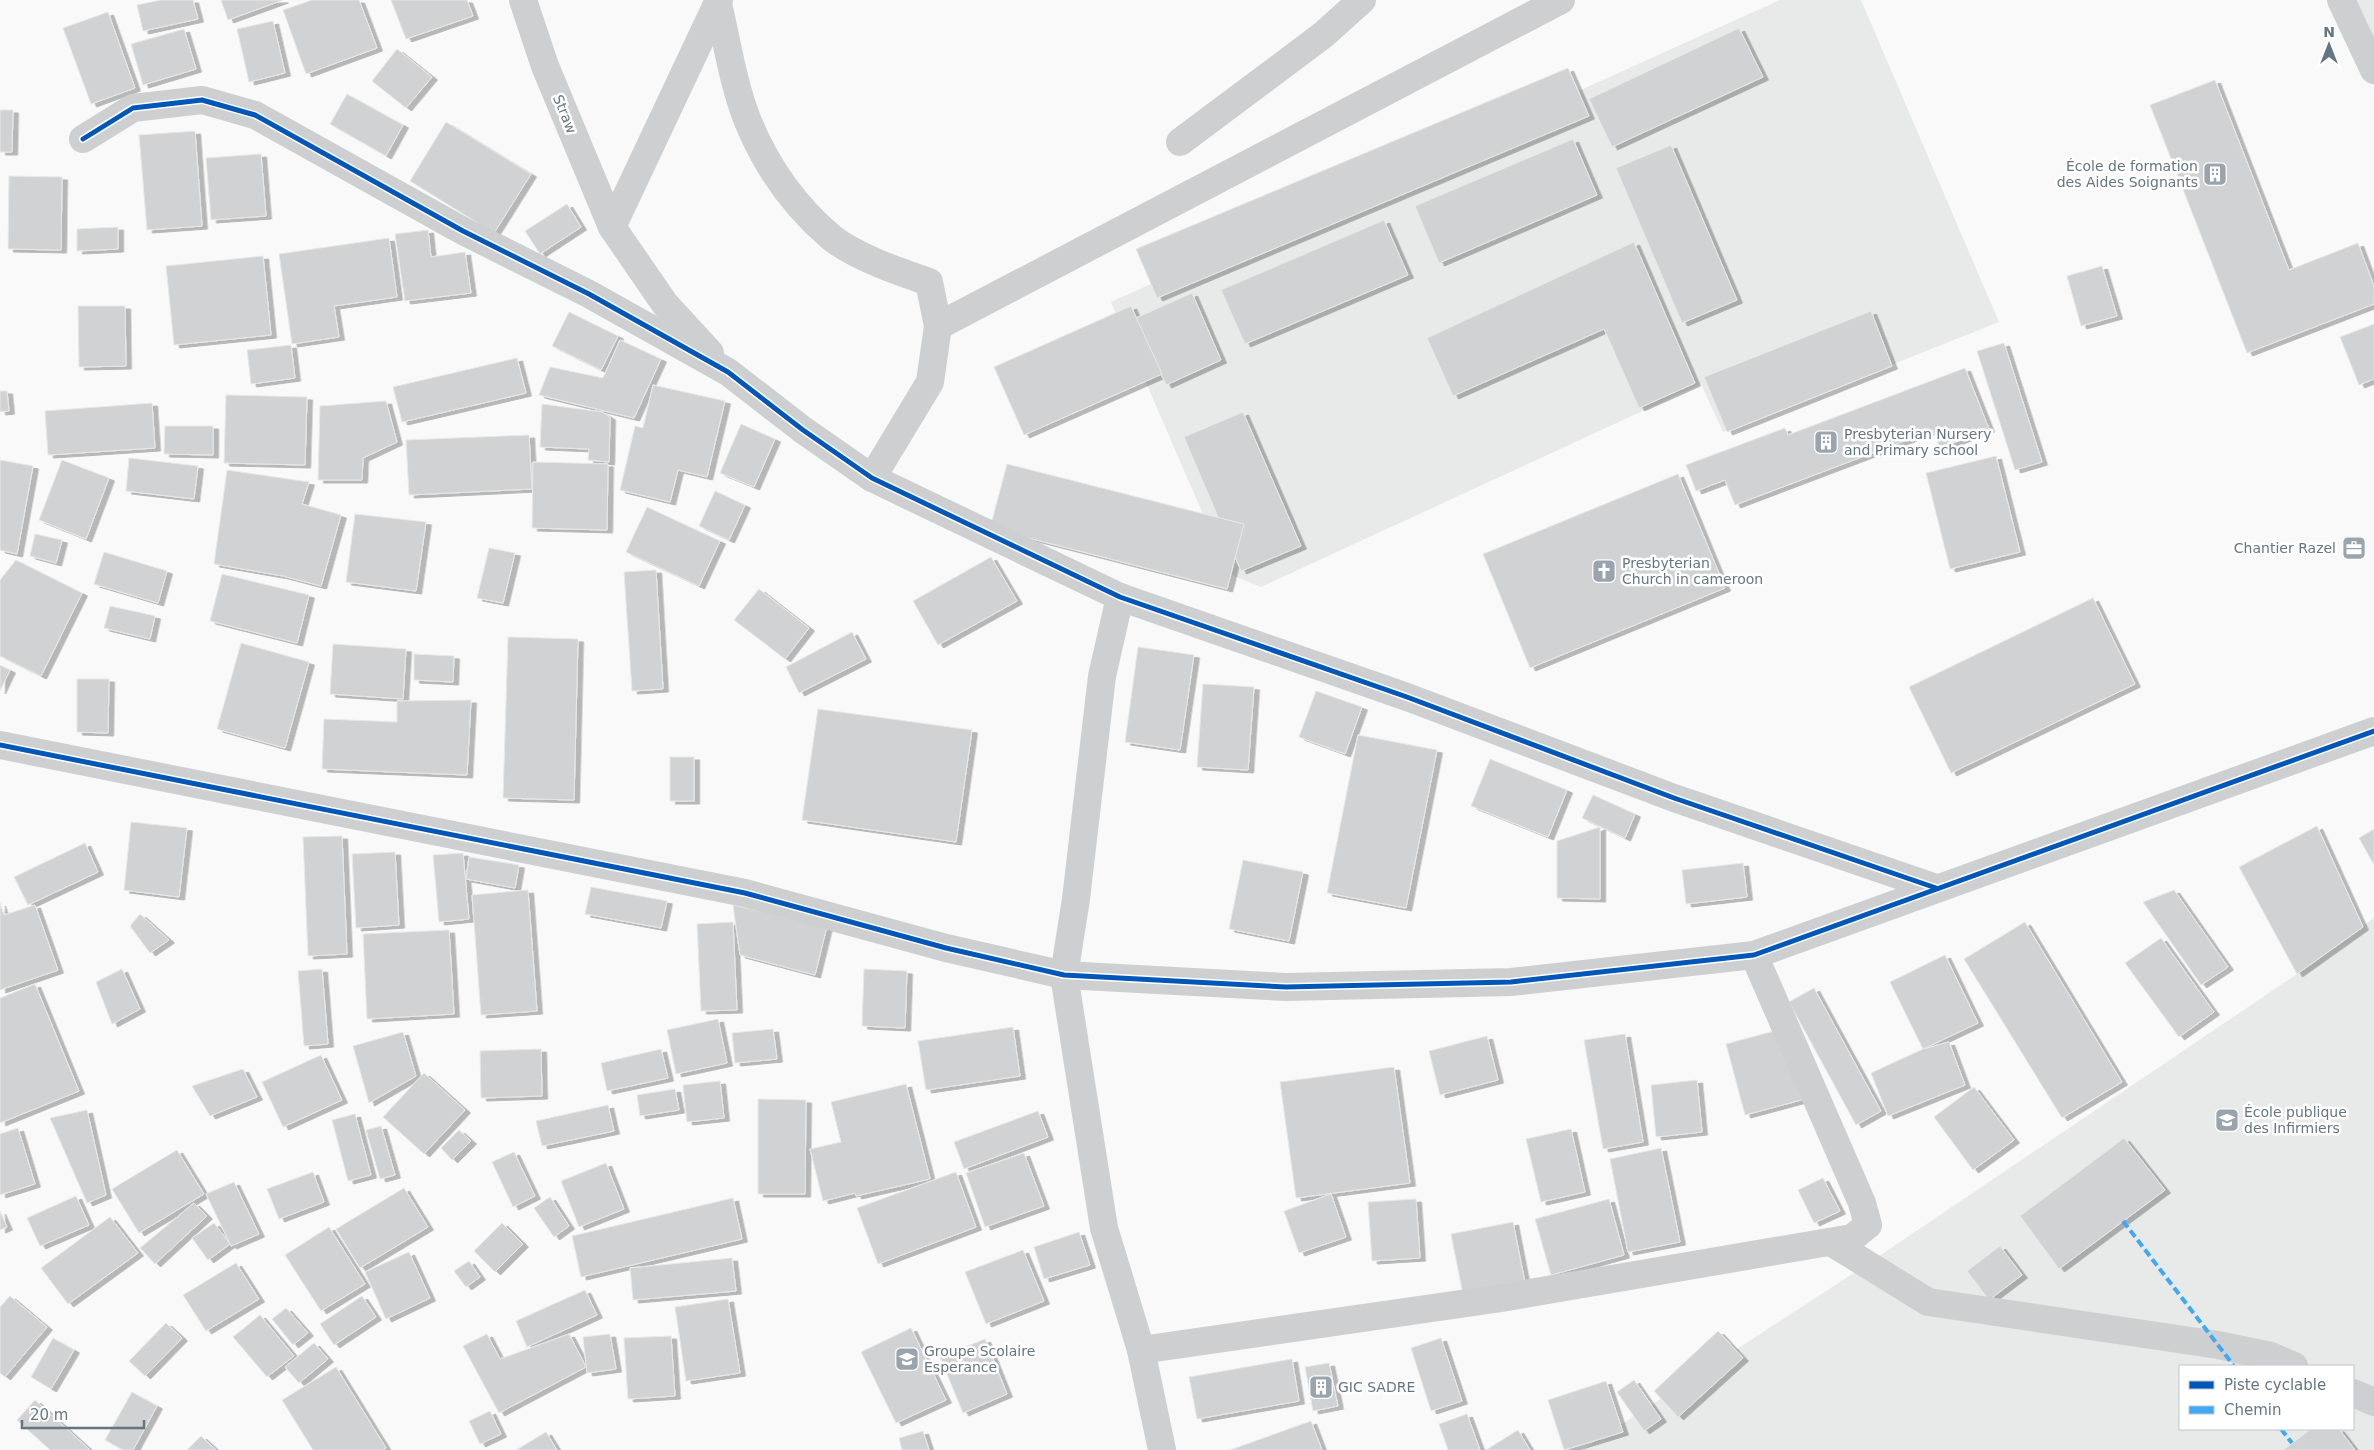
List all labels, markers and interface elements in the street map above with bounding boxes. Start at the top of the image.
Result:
north arrow [2304,20,2354,70]
text: N [2323,24,2335,40]
street label: Straw [550,92,580,136]
place label: École de formation des Aides Soignants [2057,158,2198,190]
building icon: École de formation des Aides Soignants [2202,161,2228,187]
place label: Presbyterian Nursery and Primary school [1844,426,1991,458]
building icon: Presbyterian Nursery and Primary school [1813,429,1839,455]
office icon: Chantier Razel [2341,535,2367,561]
place label: Chantier Razel [2234,540,2336,556]
place label: Presbyterian Church in cameroon [1622,555,1763,587]
church icon: Presbyterian Church in cameroon [1591,558,1617,584]
place label: École publique des Infirmiers [2244,1104,2347,1136]
school or university icon: École publique des Infirmiers [2214,1107,2240,1133]
place label: Groupe Scolaire Esperance [924,1343,1035,1375]
school or university icon: Groupe Scolaire Esperance [894,1346,920,1372]
legend [2179,1365,2354,1430]
building icon: GIC SADRE [1308,1374,1334,1400]
text: Piste cyclable [2224,1376,2326,1394]
place label: GIC SADRE [1338,1379,1415,1395]
scale bar [22,1398,145,1430]
text: Chemin [2224,1401,2282,1419]
text: 20 m [30,1406,68,1424]

